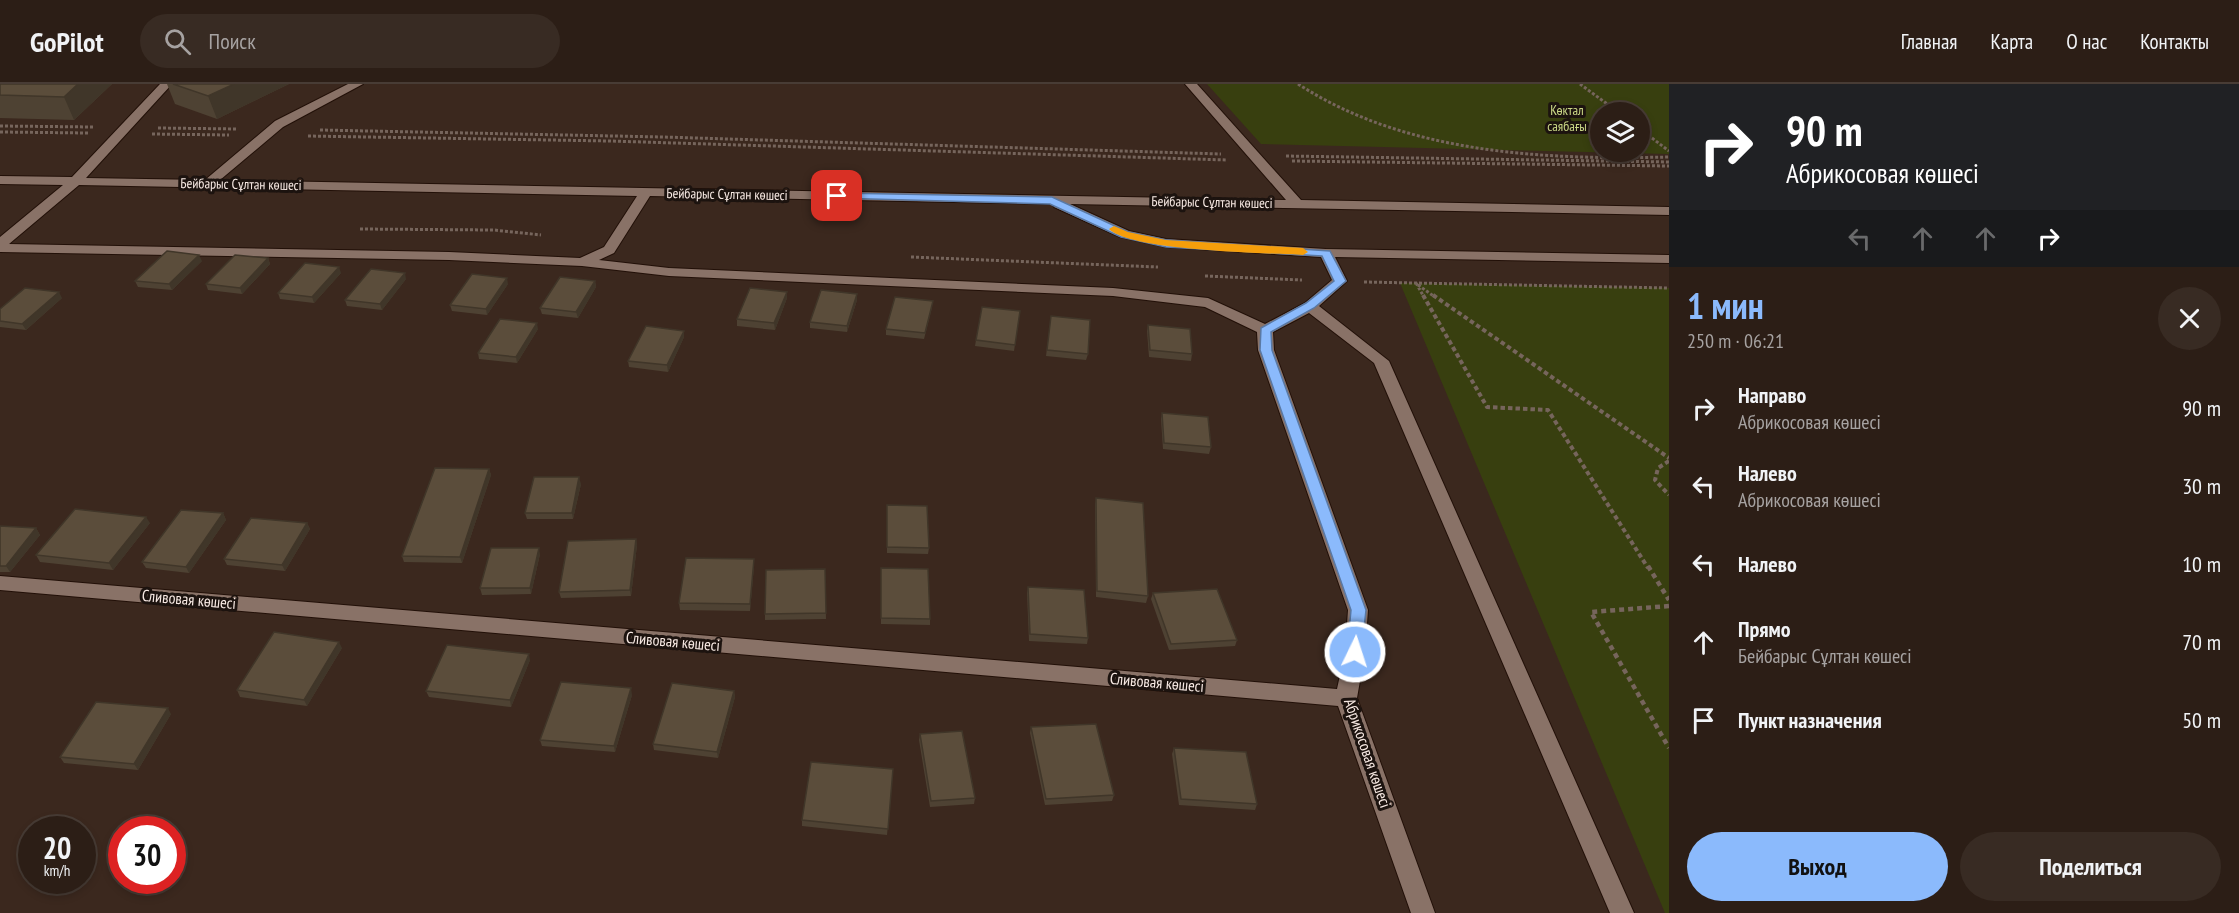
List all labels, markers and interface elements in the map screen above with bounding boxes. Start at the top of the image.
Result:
search box [140,14,560,68]
text: GoPilot [30,23,104,60]
icon: search [161,25,194,58]
text: Поиск [209,27,256,55]
text: Главная [1901,28,1957,55]
text: Карта [1990,28,2033,55]
text: О нас [2066,28,2107,55]
text: Контакты [2140,28,2209,55]
park label: Көктал саябағы [1547,101,1587,135]
map controls [1590,102,1650,162]
button: layers [1590,102,1650,162]
text: 90 m [1786,103,1863,158]
icon: right [1687,108,1765,186]
text: Абрикосовая көшесі [1786,156,1979,190]
pin [811,170,862,221]
street label: Бейбарыс Сұлтан көшесі [180,174,302,194]
icon: arrive [820,179,853,212]
street label: Бейбарыс Сұлтан көшесі [666,184,788,204]
street label: Бейбарыс Сұлтан көшесі [1151,192,1273,212]
icon: left [1843,222,1876,255]
icon: ahead [1906,222,1939,255]
icon: ahead [1969,222,2002,255]
icon: right [2032,222,2065,255]
text: 1 мин [1687,282,1764,329]
button: close [2158,287,2221,350]
text: 250 m · 06:21 [1687,328,1784,354]
text: Направо [1738,381,1806,409]
icon: right [1687,392,1720,425]
text: 90 m [2182,394,2221,422]
text: Абрикосовая көшесі [1738,409,1881,435]
text: Налево [1738,459,1797,487]
icon: left [1687,470,1720,503]
text: 30 m [2182,472,2221,500]
text: Абрикосовая көшесі [1738,487,1881,513]
icon: left [1687,548,1720,581]
text: Налево [1738,550,1797,578]
text: 10 m [2182,550,2221,578]
street label: Сливовая көшесі [141,585,237,613]
text: Прямо [1738,615,1791,643]
position arrow [1323,620,1387,684]
icon: ahead [1687,626,1720,659]
street label: Сливовая көшесі [625,627,721,655]
text: 70 m [2182,628,2221,656]
text: Бейбарыс Сұлтан көшесі [1738,643,1912,669]
street label: Сливовая көшесі [1109,668,1205,696]
street label: Абрикосовая көшесі [1340,696,1396,810]
icon: arrive [1687,704,1720,737]
text: Пункт назначения [1738,706,1882,734]
text: 50 m [2182,706,2221,734]
speed limit sign: 30 [108,816,186,894]
text: 20 [43,828,71,867]
button: Выход [1687,832,1948,901]
button: Поделиться [1960,832,2221,901]
text: km/h [44,861,70,880]

